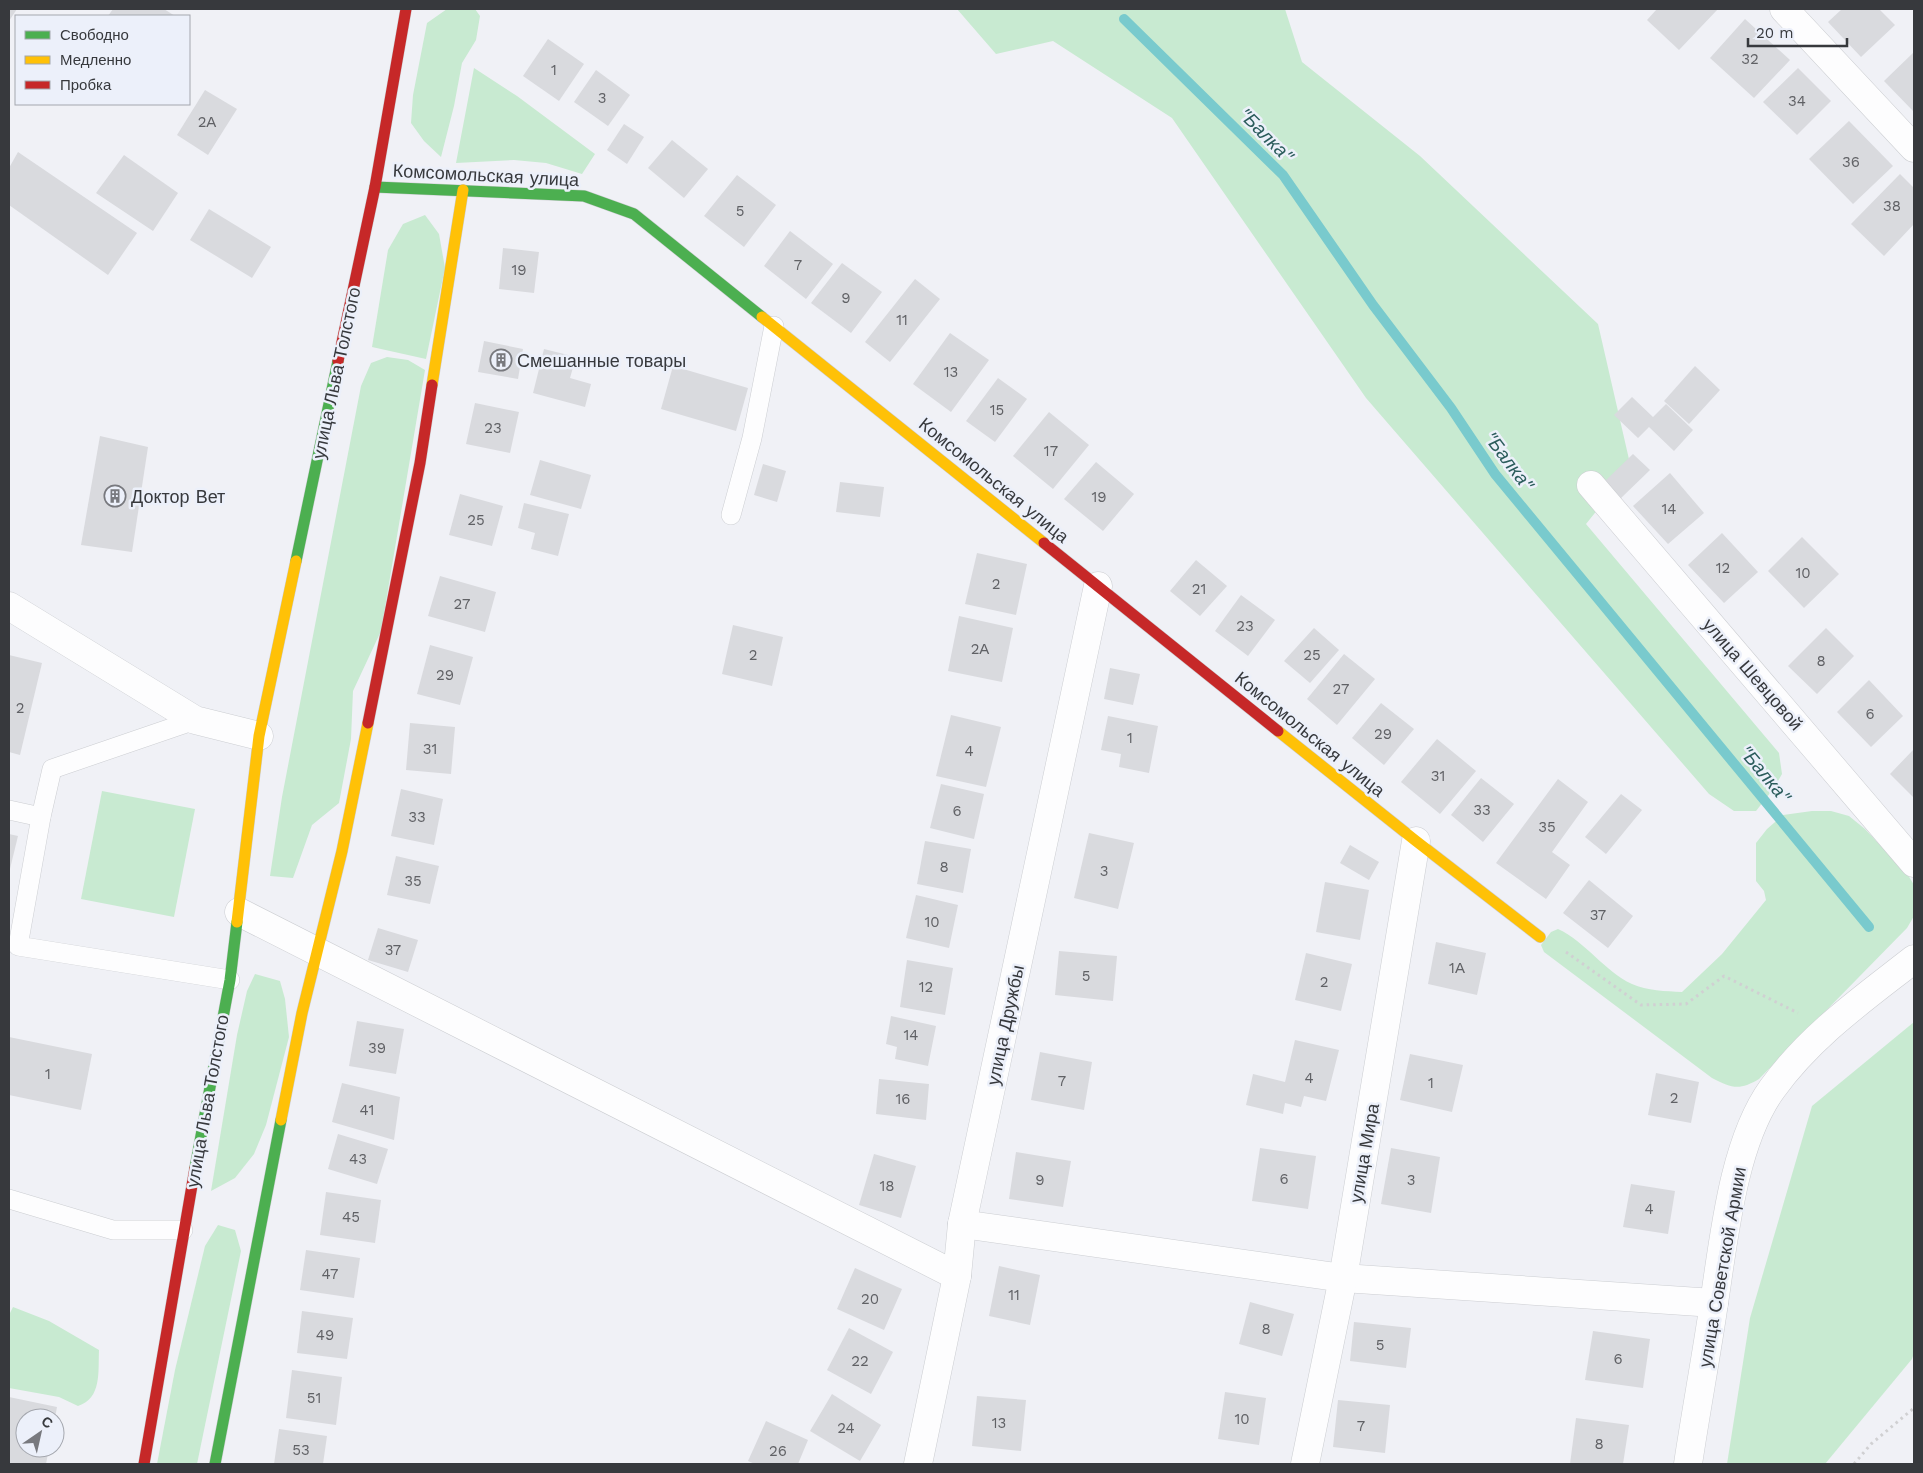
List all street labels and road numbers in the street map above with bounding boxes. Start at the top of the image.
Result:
street label: Комсомольская улица [392,160,581,190]
street label: улица Льва Толстого [308,285,364,461]
street label: Комсомольская улица [915,413,1074,547]
street label: улица Шевцовой [1699,614,1807,734]
street label: Комсомольская улица [1231,667,1390,801]
street label: улица Дружбы [982,963,1028,1087]
street label: улица Льва Толстого [181,1013,233,1189]
street label: улица Мира [1345,1101,1383,1204]
street label: улица Советской Армии [1694,1165,1750,1369]

